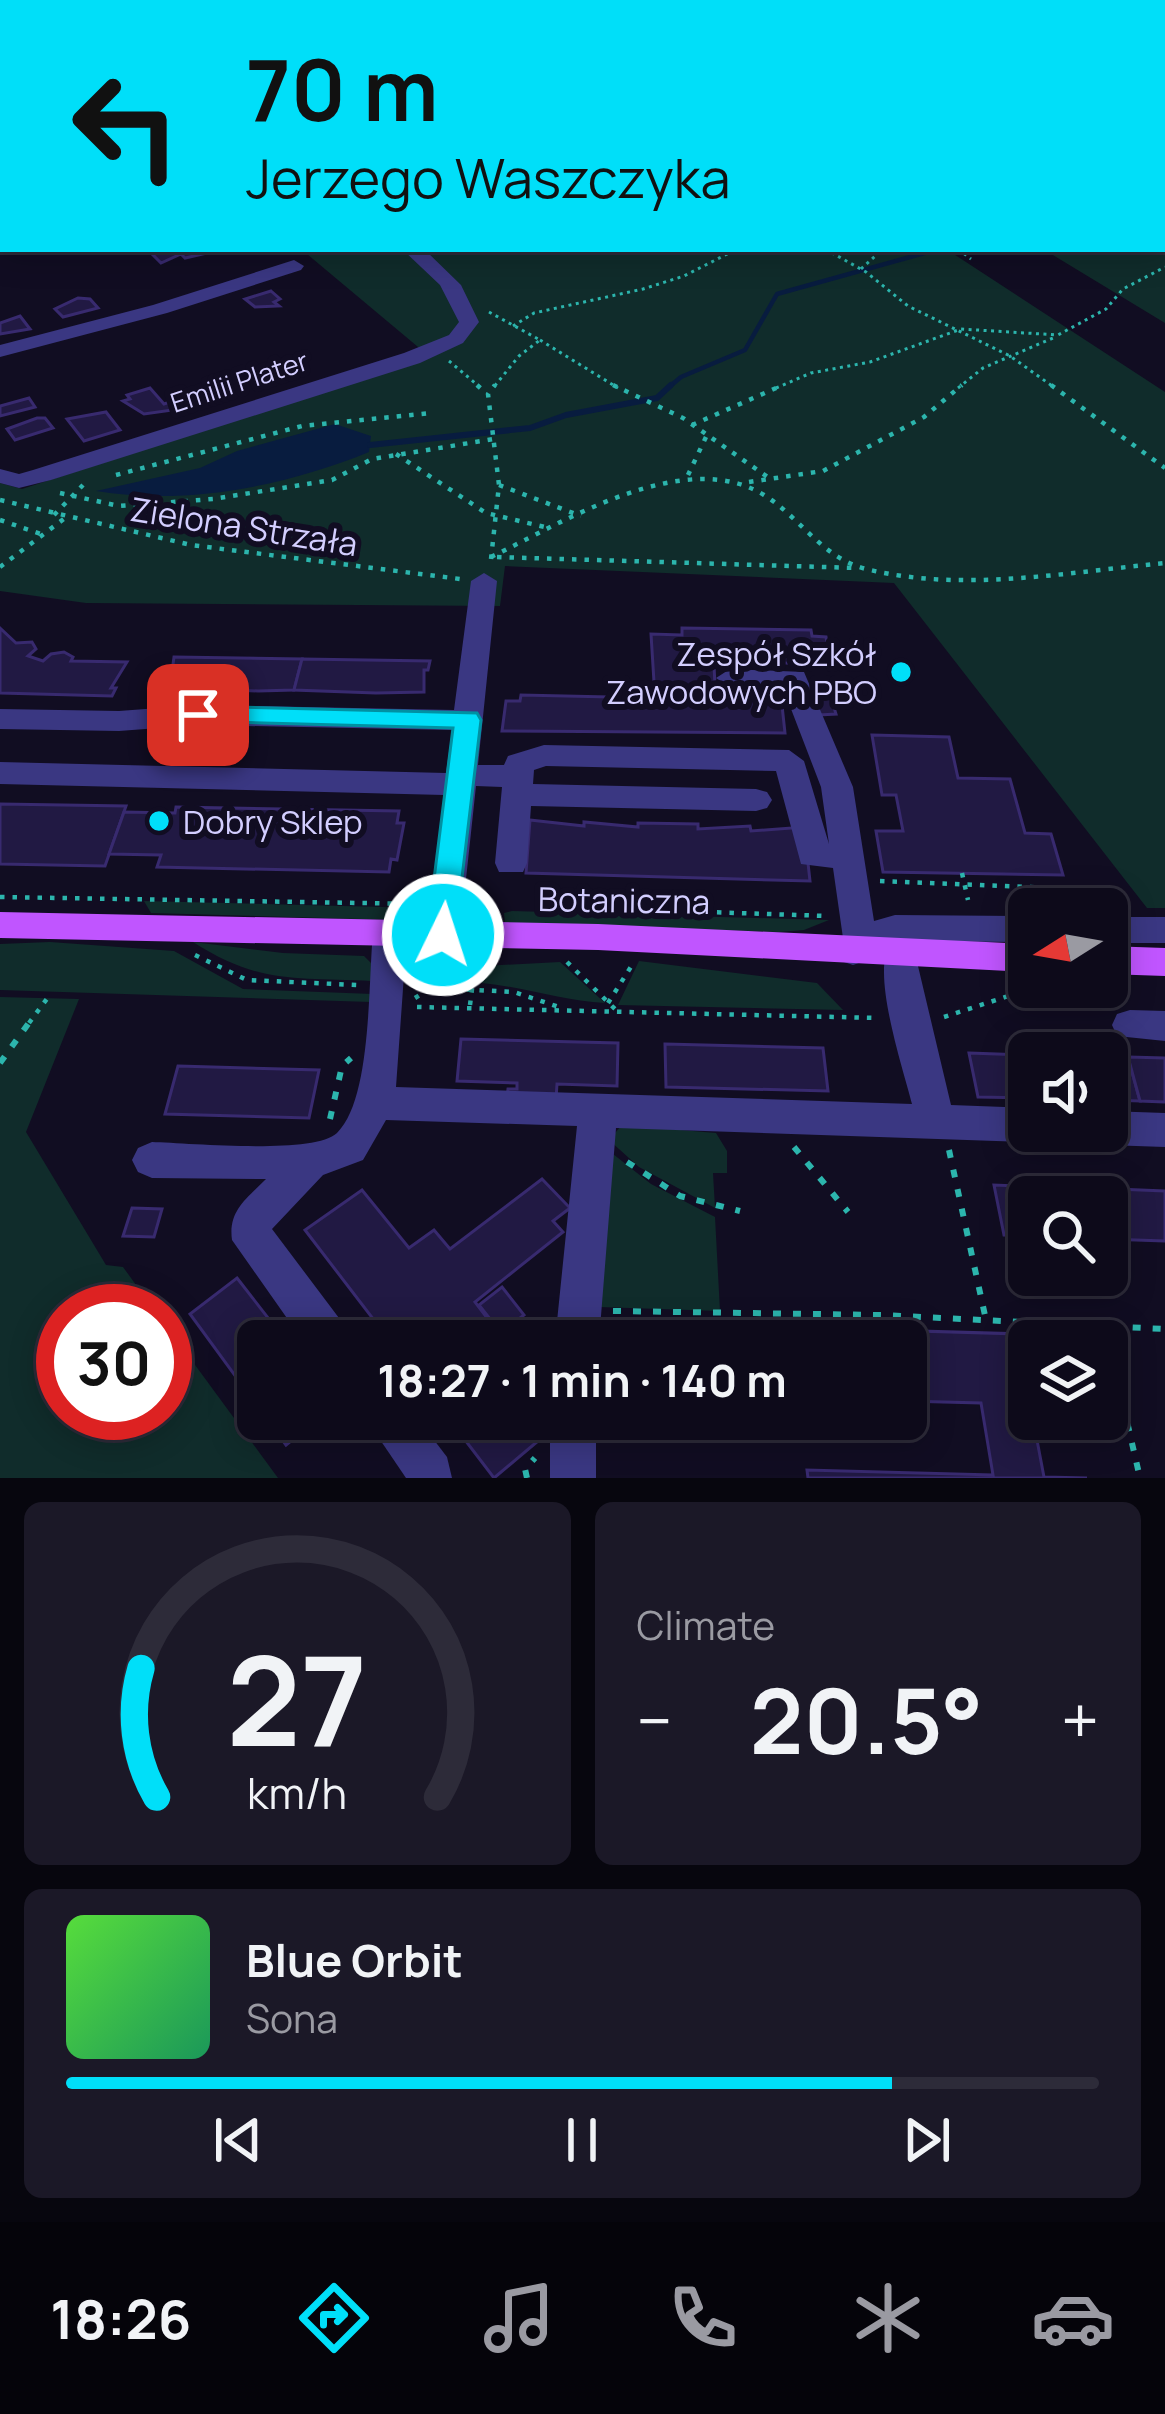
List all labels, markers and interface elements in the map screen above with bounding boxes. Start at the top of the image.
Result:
text: 70 m [246,31,438,146]
icon: left [48,48,204,204]
text: Jerzego Waszczyka [246,140,730,214]
street label: Emilii Plater [166,341,313,421]
street label: Zielona Strzała [127,486,361,566]
place label: Zespół Szkół Zawodowych PBO [606,631,877,714]
marker: Zespół Szkół Zawodowych PBO [888,659,914,685]
pin [147,664,249,766]
icon: arrive [165,682,231,748]
place label: Dobry Sklep [183,799,363,844]
marker: Dobry Sklep [146,808,172,834]
position arrow [380,872,506,998]
street label: Botaniczna [537,876,711,924]
north arrow [1008,888,1128,1008]
map controls [1008,888,1128,1440]
button: sound [1008,1032,1128,1152]
button: search [1008,1176,1128,1296]
speed limit sign: 30 [36,1284,192,1440]
button: layers [1008,1320,1128,1440]
text: 18:27 · 1 min · 140 m [377,1349,787,1411]
text: Climate [637,1598,775,1652]
text: 27 [227,1613,368,1783]
text: 20.5° [750,1658,983,1781]
text: − [637,1675,672,1765]
text: + [1061,1675,1099,1765]
text: km/h [247,1762,347,1821]
text: Blue Orbit [246,1929,463,1991]
text: Sona [246,1991,338,2045]
icon: previous [205,2107,271,2173]
icon: pause [549,2107,615,2173]
icon: next [894,2107,960,2173]
icon: directions [292,2276,376,2360]
icon: music [477,2276,561,2360]
icon: phone [661,2276,745,2360]
icon: climate [846,2276,930,2360]
icon: car [1031,2276,1115,2360]
text: 18:26 [50,2281,191,2355]

